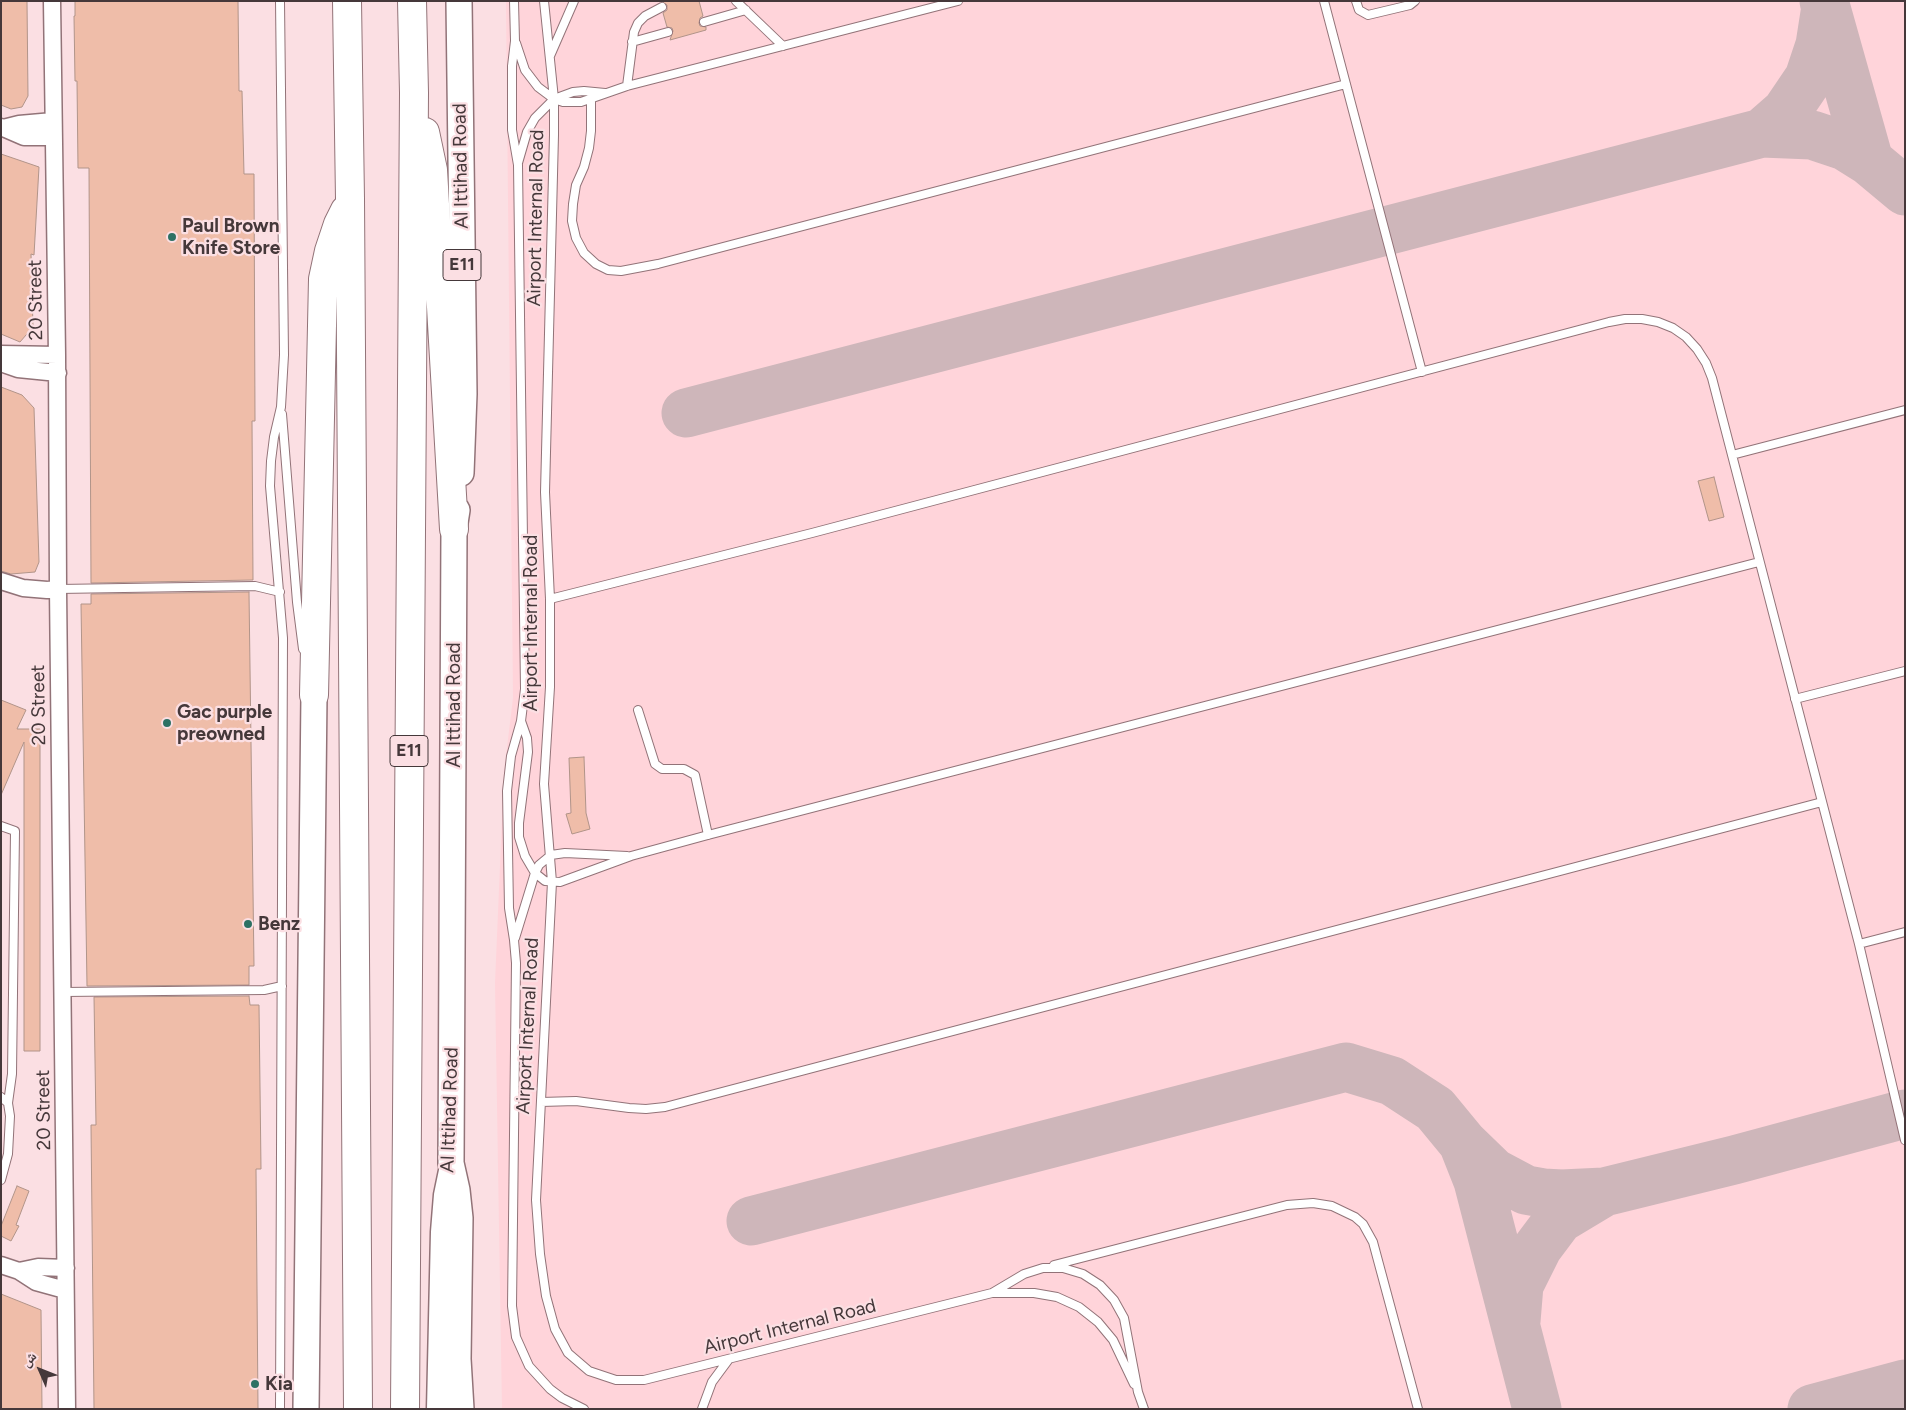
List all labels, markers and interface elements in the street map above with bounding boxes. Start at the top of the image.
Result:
street label: Al Ittihad Road [449,103,473,229]
street label: Airport Internal Road [523,129,549,307]
place label: Paul Brown Knife Store [182,215,280,259]
marker: Paul Brown Knife Store [166,231,178,243]
road number: E11 [443,250,481,280]
street label: 20 Street [24,259,48,341]
street label: Airport Internal Road [520,535,542,711]
street label: Al Ittihad Road [443,642,465,768]
street label: 20 Street [27,664,51,746]
place label: Gac purple preowned [177,701,272,745]
marker: Gac purple preowned [161,717,173,729]
road number: E11 [390,736,428,766]
place label: Benz [258,913,300,935]
marker: Benz [242,918,254,930]
street label: Airport Internal Road [512,937,544,1115]
street label: Al Ittihad Road [436,1047,464,1173]
street label: 20 Street [32,1069,56,1151]
street label: Airport Internal Road [701,1295,879,1359]
north arrow [15,1345,65,1395]
text: ش [18,1348,40,1370]
place label: Kia [265,1373,293,1395]
marker: Kia [249,1378,261,1390]

